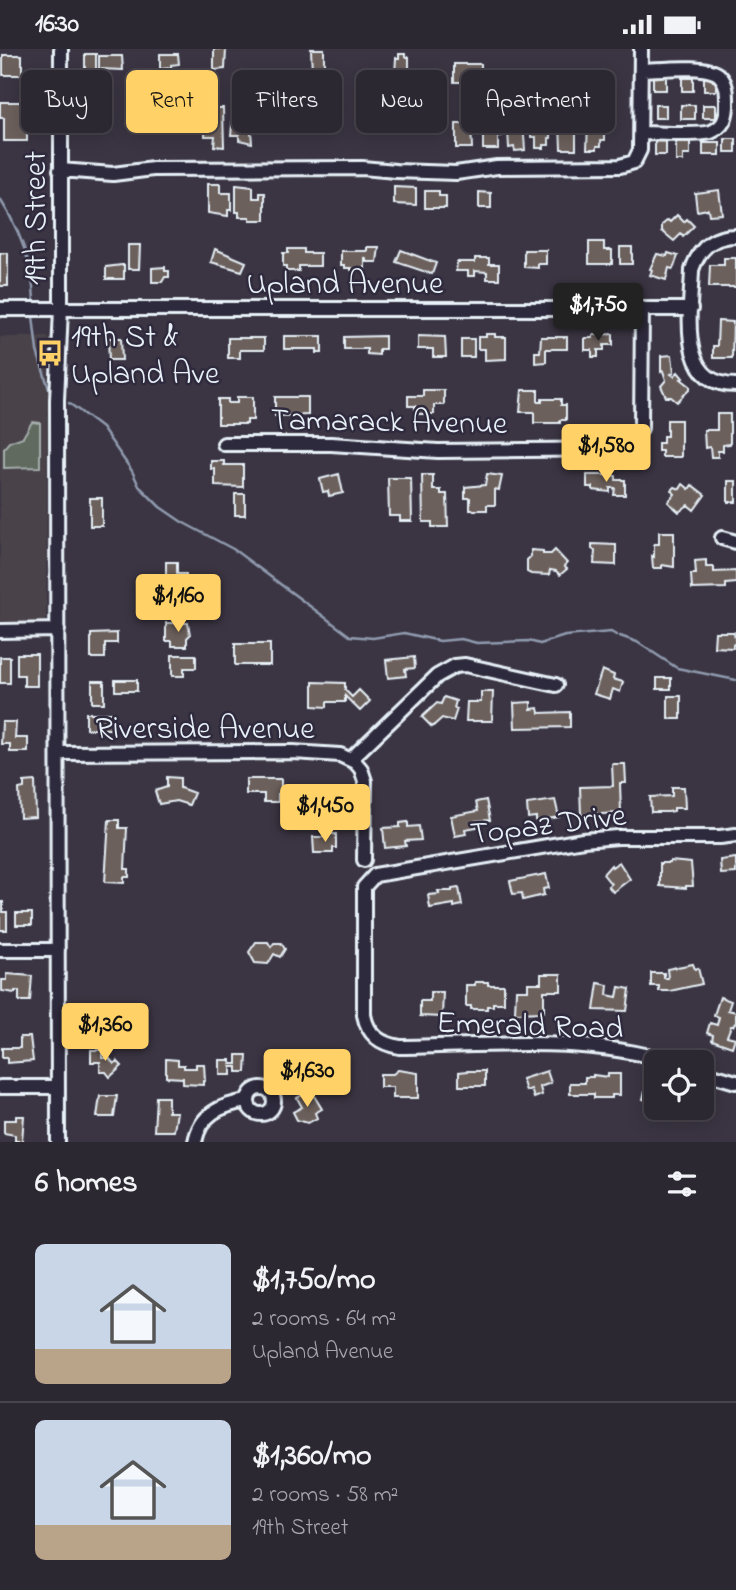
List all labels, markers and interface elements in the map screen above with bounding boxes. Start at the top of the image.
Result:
text: 16:30 [35,6,79,44]
chip: Buy [21,70,112,133]
chip: Rent [126,70,218,133]
chip: Filters [232,70,342,133]
chip: New [356,70,447,133]
chip: Apartment [461,70,615,133]
street label: 19th Street [14,151,61,285]
street label: Upland Avenue [247,262,444,309]
pin: $1,750 [541,283,655,343]
text: $1,750 [569,289,627,322]
place label: 19th St & Upland Ave [71,315,220,399]
bus stop icon: 19th St & Upland Ave [35,338,65,368]
street label: Tamarack Avenue [270,398,508,449]
pin: $1,580 [549,425,663,484]
text: $1,580 [578,430,634,463]
pin: $1,160 [121,575,235,634]
text: $1,160 [152,580,204,613]
street label: Riverside Avenue [95,707,315,754]
pin: $1,450 [268,785,382,844]
text: $1,450 [296,790,354,823]
street label: Topaz Drive [468,794,630,859]
street label: Emerald Road [436,1001,624,1054]
pin: $1,360 [48,1003,162,1063]
text: $1,360 [78,1009,132,1042]
pin: $1,630 [250,1049,364,1109]
map controls [644,1050,714,1120]
button: locate [644,1050,714,1120]
text: $1,630 [280,1055,334,1088]
text: 6 homes [35,1162,138,1206]
icon: filters [663,1165,701,1203]
text: $1,750/mo [252,1259,376,1303]
icon: home [91,1272,175,1356]
text: 2 rooms · 64 m² [252,1303,396,1336]
text: Upland Avenue [252,1336,393,1369]
text: $1,360/mo [252,1435,372,1479]
icon: home [91,1448,175,1532]
text: 2 rooms · 58 m² [252,1479,398,1512]
text: 19th Street [252,1512,349,1545]

